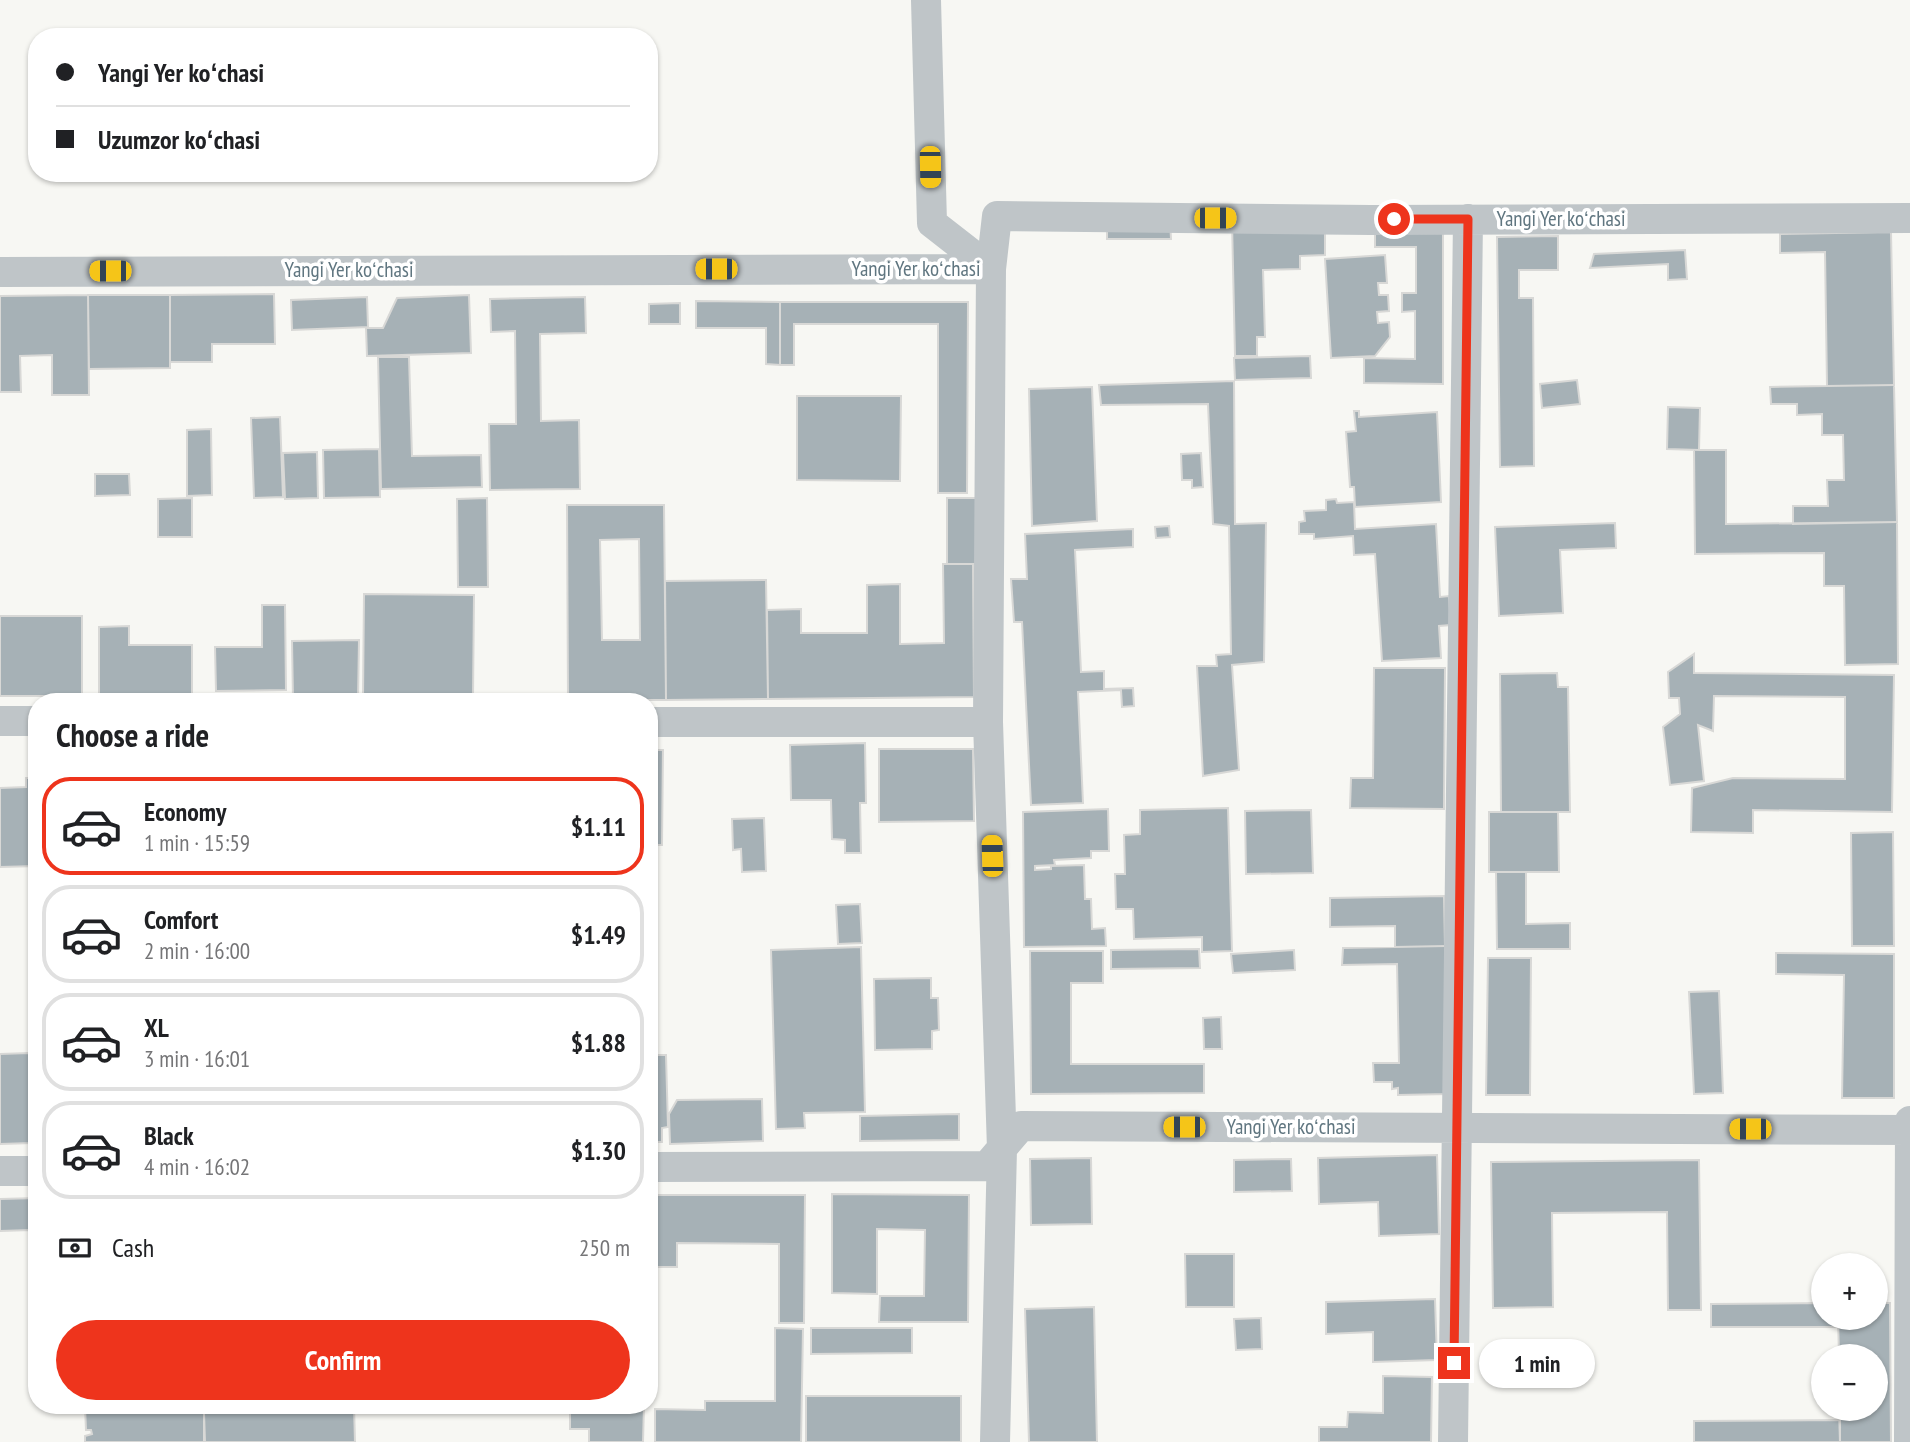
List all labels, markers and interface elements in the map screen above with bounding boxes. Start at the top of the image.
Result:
text: Yangi Yer koʻchasi [98,56,264,89]
text: Uzumzor koʻchasi [98,123,260,156]
car [920,146,941,188]
route start [1378,203,1410,235]
street label: Yangi Yer koʻchasi [1497,205,1625,232]
car [1195,208,1237,229]
street label: Yangi Yer koʻchasi [852,255,980,282]
street label: Yangi Yer koʻchasi [285,256,413,283]
car [696,259,738,280]
car [90,261,132,282]
text: Choose a ride [56,714,209,756]
icon: car [60,795,123,858]
text: Economy [144,795,226,828]
text: $1.11 [571,810,626,843]
text: 1 min · 15:59 [144,828,250,857]
car [981,835,1004,877]
icon: car [60,903,123,966]
text: Comfort [144,903,218,936]
text: $1.49 [571,918,626,951]
text: 2 min · 16:00 [144,936,250,965]
icon: car [60,1011,123,1074]
text: XL [144,1011,169,1044]
text: $1.88 [571,1026,626,1059]
text: 3 min · 16:01 [144,1044,250,1073]
street label: Yangi Yer koʻchasi [1227,1113,1355,1140]
car [1164,1117,1206,1138]
icon: car [60,1119,123,1182]
text: Black [144,1119,194,1152]
car [1730,1119,1772,1140]
text: $1.30 [571,1134,626,1167]
text: 4 min · 16:02 [144,1152,250,1181]
icon: cash [56,1229,94,1267]
text: Cash [112,1231,154,1264]
text: 250 m [579,1233,630,1262]
map controls [1811,1253,1888,1421]
button: + [1811,1253,1888,1330]
button: Confirm [56,1320,630,1400]
callout: 1 min [1478,1338,1594,1388]
button: − [1811,1344,1888,1421]
route end [1438,1347,1470,1379]
text: 1 min [1514,1349,1560,1378]

